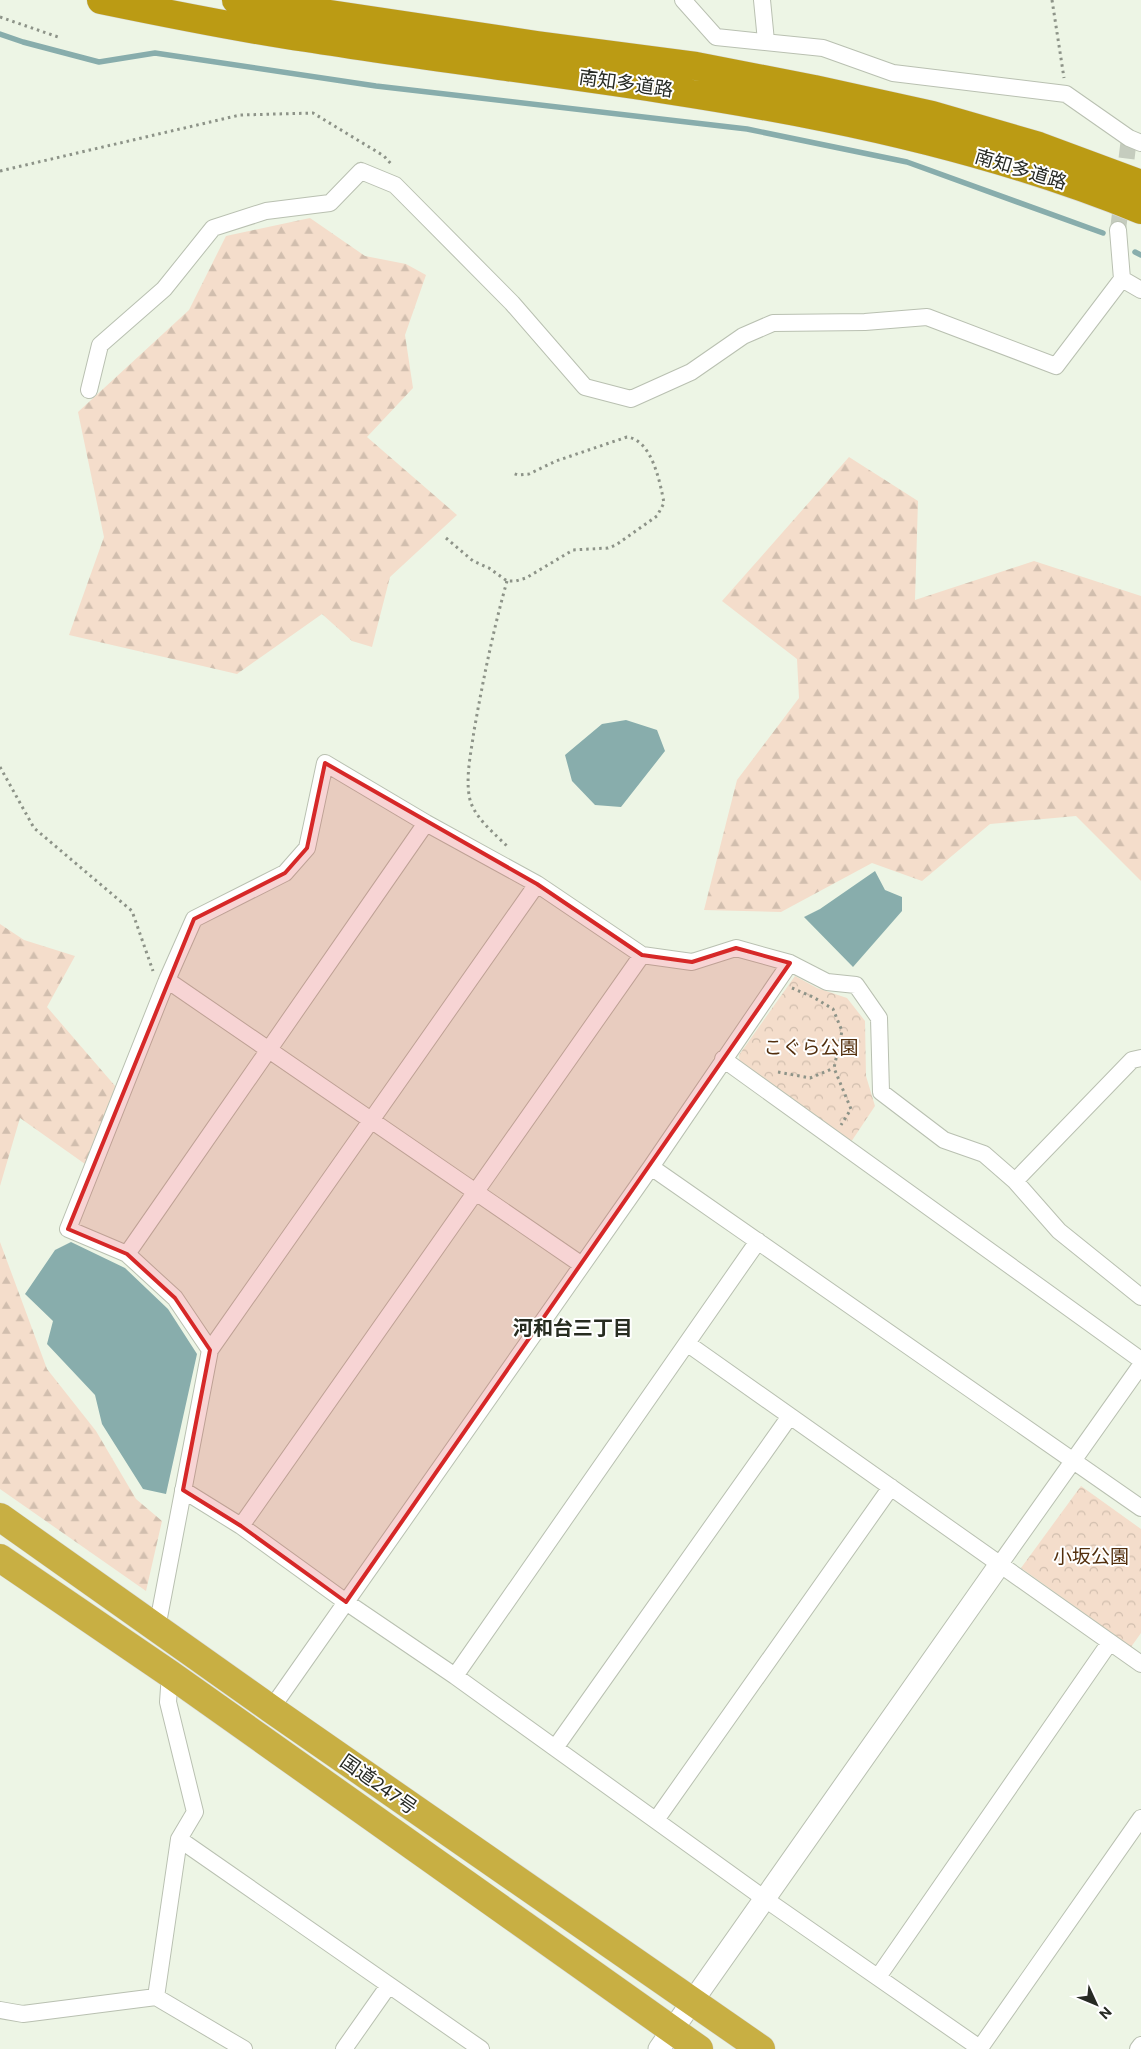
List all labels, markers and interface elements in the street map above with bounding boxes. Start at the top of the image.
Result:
street label: 南知多道路 [577,65,675,101]
street label: 南知多道路 [972,144,1070,193]
park label: こぐら公園 [763,1035,859,1058]
district label: 河和台三丁目 [513,1315,633,1339]
park label: 小坂公園 [1053,1544,1129,1567]
street label: 国道247号 [337,1749,422,1818]
north arrow [1071,1979,1121,2029]
text: N [1096,2004,1115,2023]

